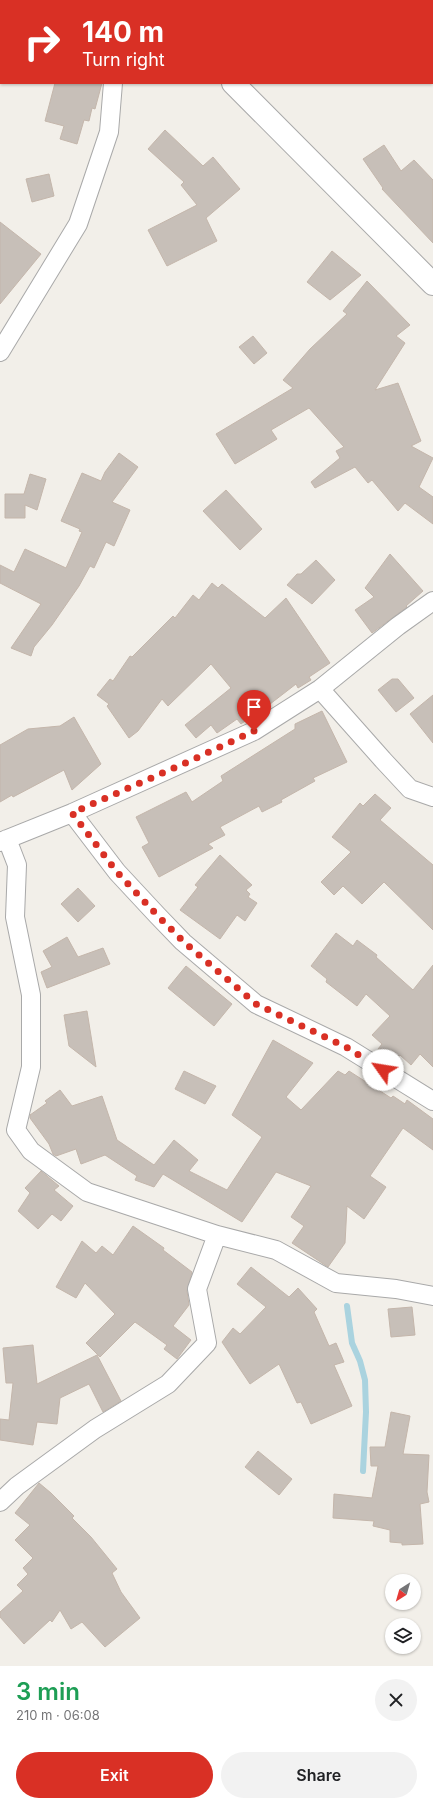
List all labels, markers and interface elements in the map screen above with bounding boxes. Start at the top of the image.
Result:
text: 140 m [82,15,164,49]
icon: right [16,16,68,68]
text: Turn right [82,49,165,70]
pin [237,690,271,731]
icon: arrive [243,696,265,718]
position arrow [362,1049,404,1091]
north arrow [385,1574,421,1610]
map controls [385,1574,421,1654]
button: layers [385,1618,421,1654]
text: 3 min [16,1677,80,1706]
button: close [375,1679,417,1721]
text: 210 m · 06:08 [16,1707,100,1723]
button: Exit [16,1752,213,1798]
button: Share [221,1752,417,1798]

